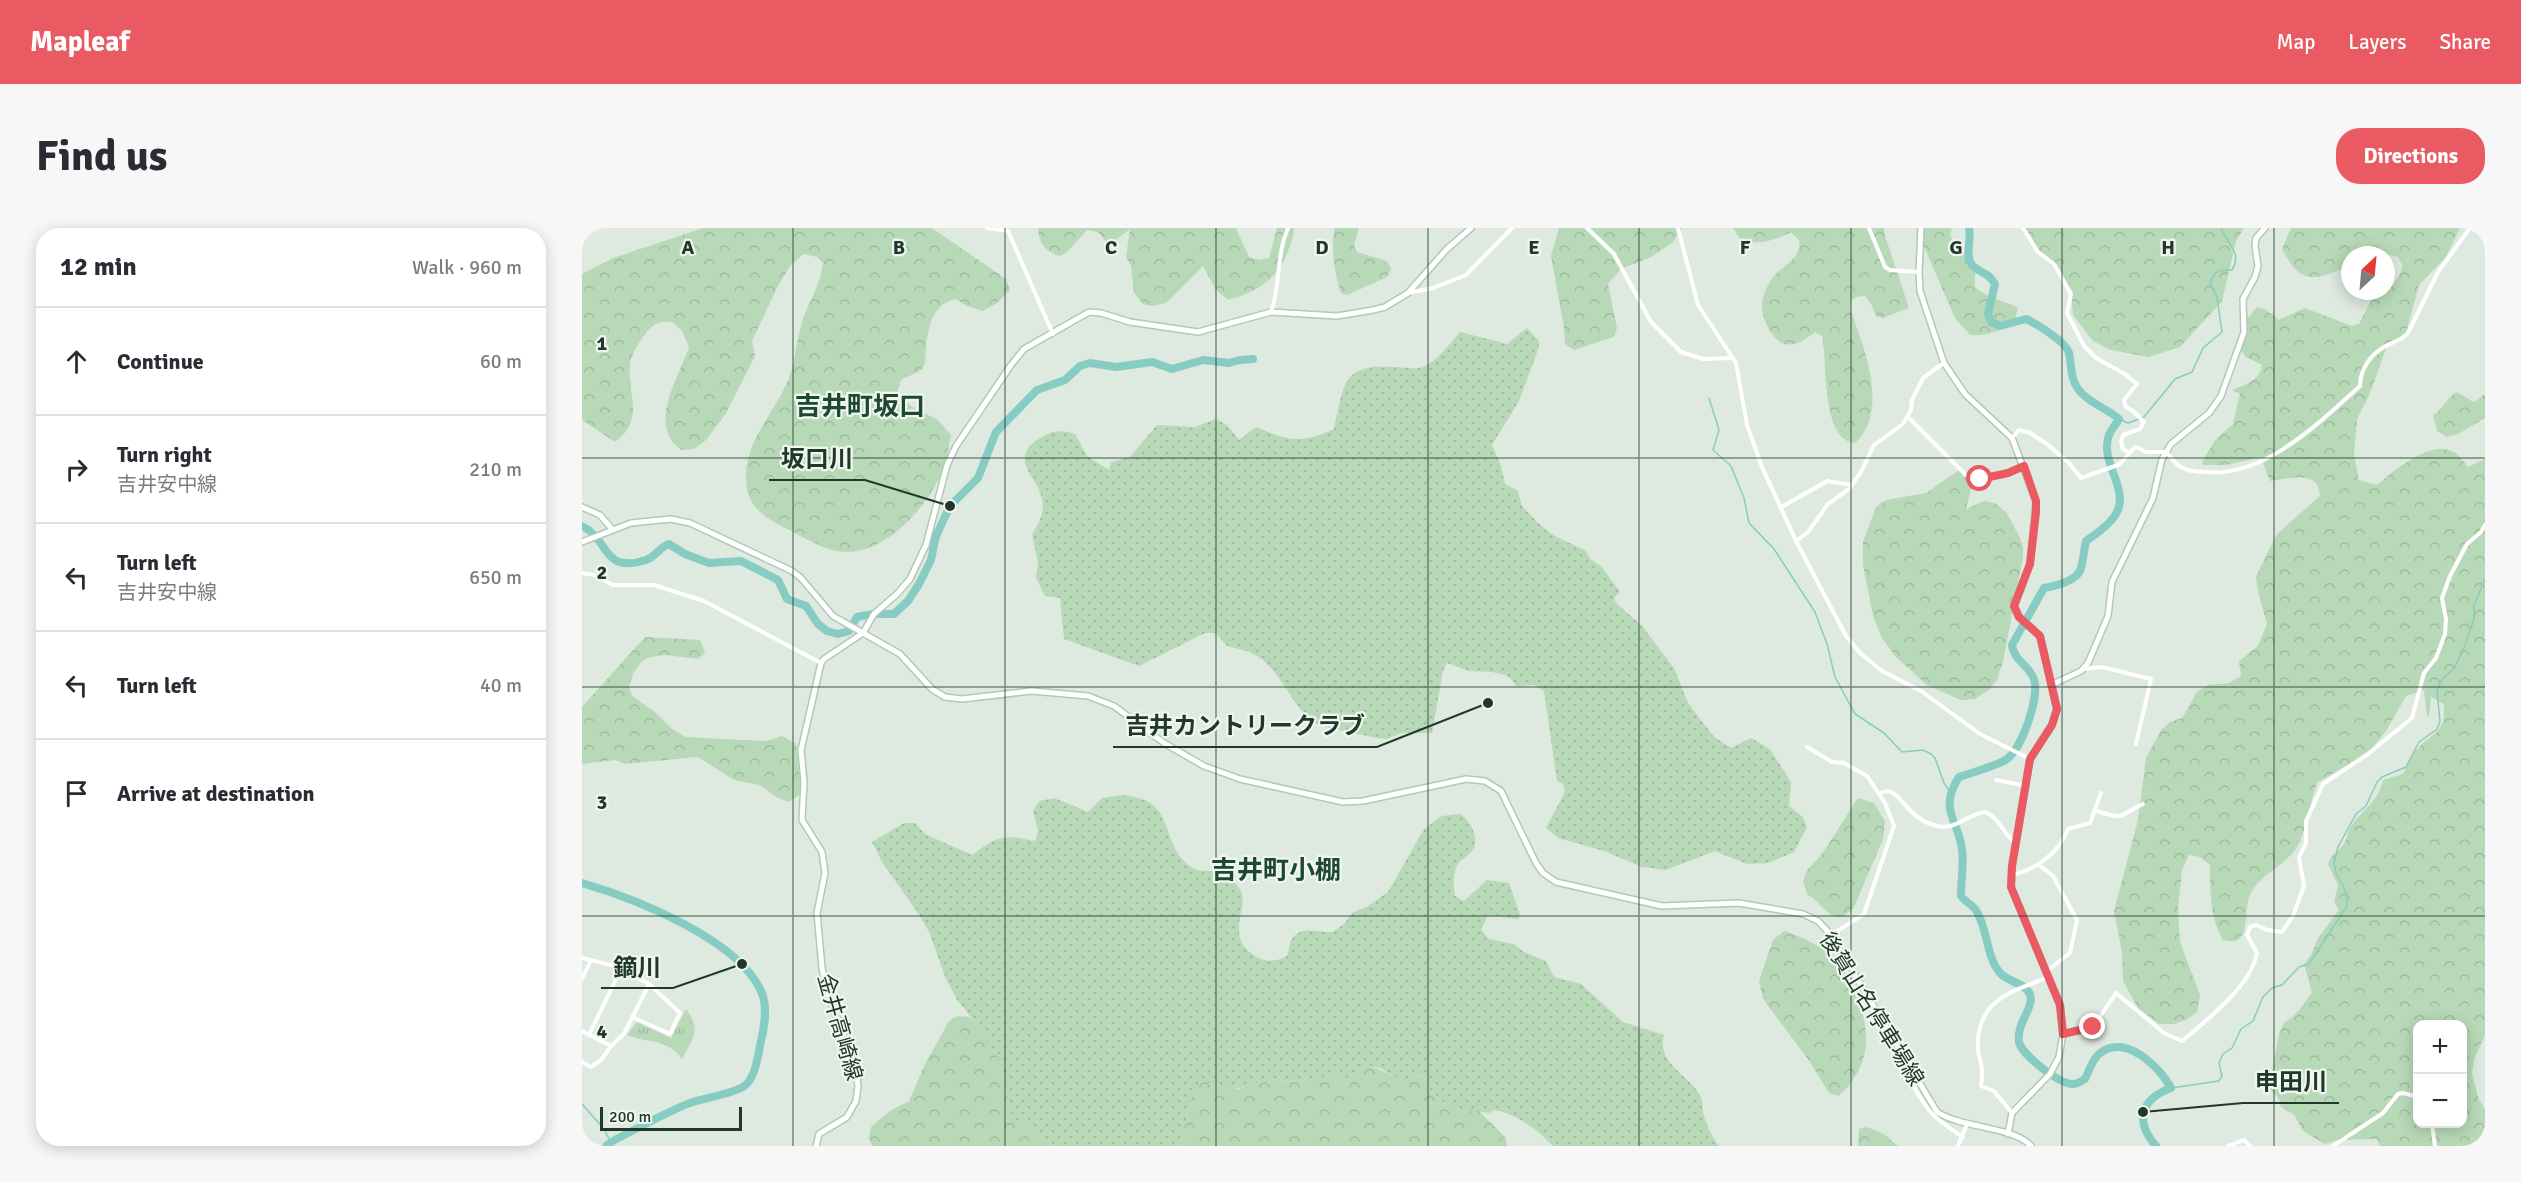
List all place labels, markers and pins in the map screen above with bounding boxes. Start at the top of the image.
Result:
callout: 坂口川 [769,438,865,480]
callout: 吉井カントリークラブ [1113,705,1377,747]
callout: 鏑川 [601,946,673,988]
callout: 申田川 [2243,1061,2339,1103]

